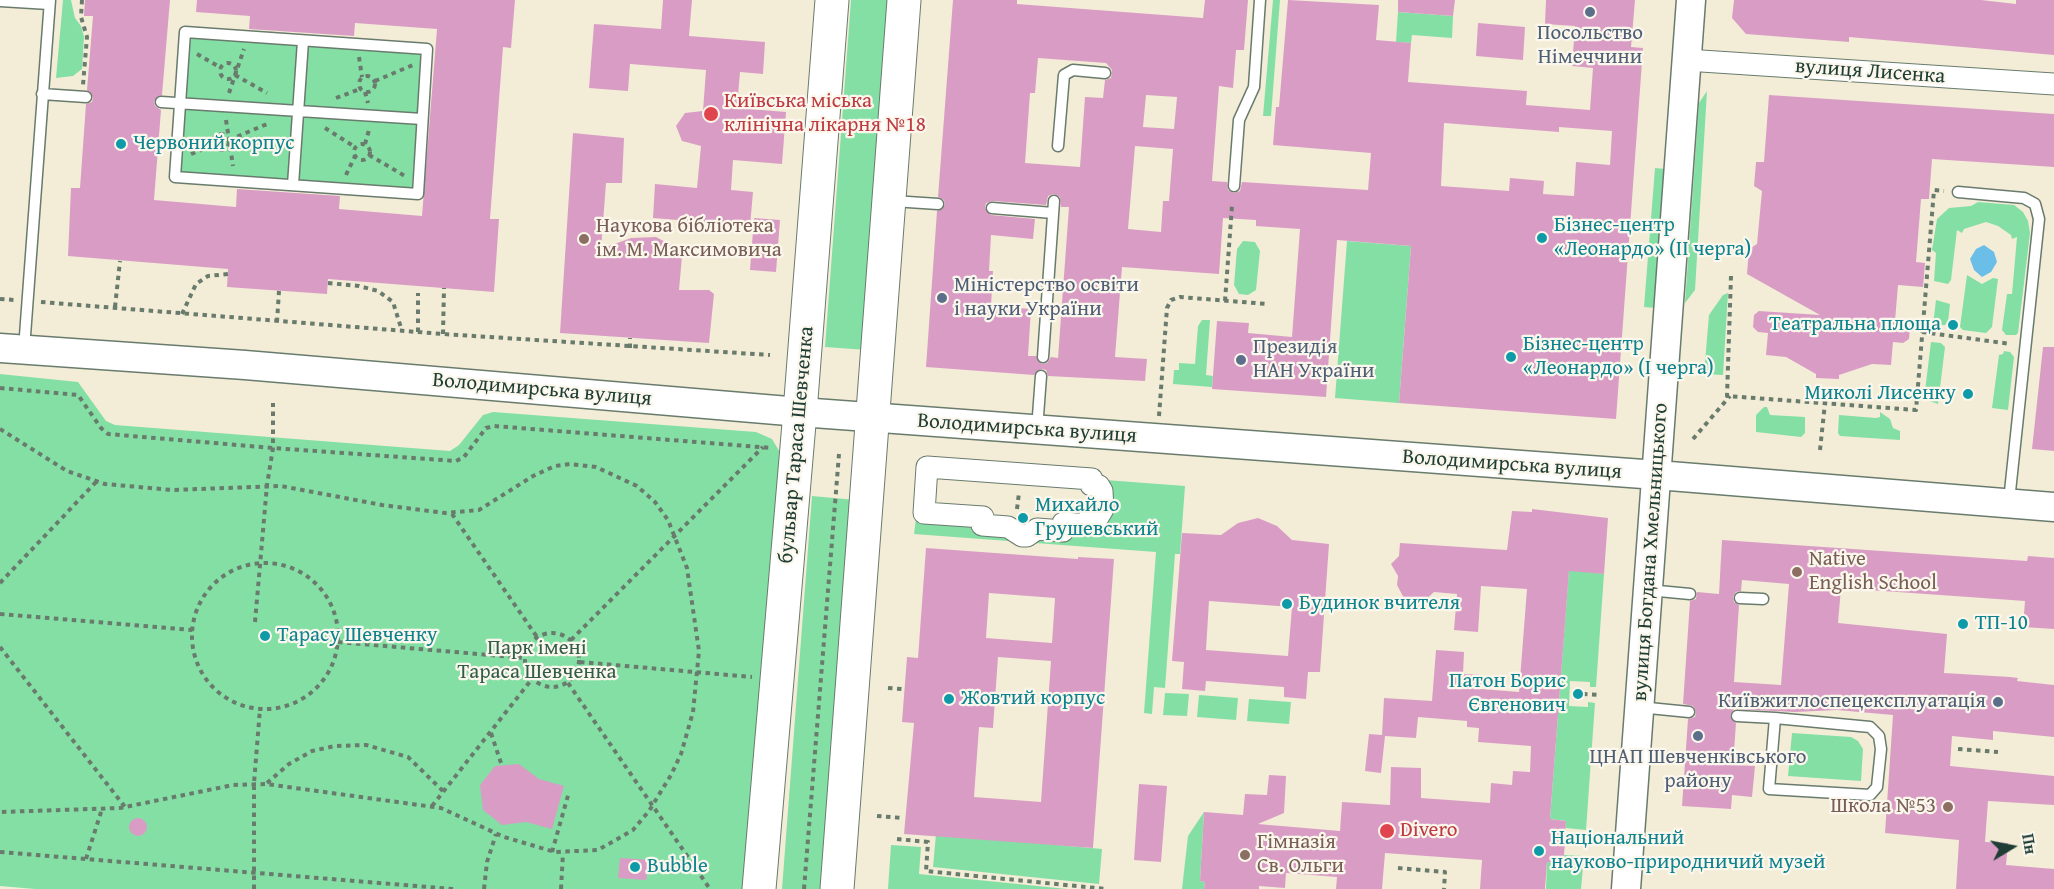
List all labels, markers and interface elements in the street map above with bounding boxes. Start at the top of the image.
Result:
marker: Посольство Німеччини [1583,5,1597,19]
place label: Посольство Німеччини [1537,21,1643,71]
street label: вулиця Лисенка [1794,54,1946,90]
place label: Київська міська клінічна лікарня №18 [724,89,926,139]
marker: Київська міська клінічна лікарня №18 [702,105,720,123]
place label: Червоний корпус [133,131,295,157]
marker: Червоний корпус [114,137,128,151]
place label: Бізнес-центр «Леонардо» (II черга) [1554,213,1751,263]
place label: Наукова бібліотека ім. М. Максимовича [596,214,782,264]
marker: Бізнес-центр «Леонардо» (II черга) [1535,231,1549,245]
marker: Наукова бібліотека ім. М. Максимовича [577,232,591,246]
place label: Міністерство освіти і науки України [954,273,1139,323]
marker: Міністерство освіти і науки України [935,291,949,305]
place label: Театральна площа [1769,312,1941,338]
marker: Театральна площа [1946,318,1960,332]
street label: бульвар Тараса Шевченка [774,325,820,565]
place label: Бізнес-центр «Леонардо» (I черга) [1523,332,1714,382]
place label: Президія НАН України [1253,335,1374,385]
marker: Бізнес-центр «Леонардо» (I черга) [1504,350,1518,364]
marker: Президія НАН України [1234,353,1248,367]
street label: Володимирська вулиця [431,368,653,412]
place label: Миколі Лисенку [1804,381,1956,407]
marker: Миколі Лисенку [1961,387,1975,401]
street label: вулиця Богдана Хмельницького [1628,402,1674,702]
street label: Володимирська вулиця [916,409,1138,449]
street label: Володимирська вулиця [1401,445,1623,485]
place label: Михайло Грушевський [1035,493,1158,543]
marker: Михайло Грушевський [1016,511,1030,525]
place label: Native English School [1809,547,1937,597]
marker: Native English School [1790,565,1804,579]
place label: Будинок вчителя [1299,591,1460,617]
marker: Будинок вчителя [1280,597,1294,611]
place label: ТП-10 [1975,611,2028,637]
marker: ТП-10 [1956,617,1970,631]
place label: Тарасу Шевченку [277,623,437,649]
marker: Тарасу Шевченку [258,629,272,643]
park label: Парк імені Тараса Шевченка [458,636,616,686]
place label: Патон Борис Євгенович [1449,669,1566,719]
place label: Жовтий корпус [961,686,1105,712]
marker: Патон Борис Євгенович [1571,687,1585,701]
place label: Київжитлоспецексплуатація [1718,689,1986,715]
marker: Жовтий корпус [942,692,956,706]
marker: Київжитлоспецексплуатація [1991,695,2005,709]
marker: ЦНАП Шевченківського району [1691,729,1705,743]
place label: ЦНАП Шевченківського району [1590,745,1806,795]
place label: Школа №53 [1830,794,1936,820]
marker: Школа №53 [1941,800,1955,814]
north arrow [1982,817,2042,877]
place label: Divero [1400,818,1458,844]
marker: Divero [1378,822,1396,840]
place label: Національний науково-природничий музей [1551,826,1826,876]
place label: Гімназія Св. Ольги [1257,830,1344,880]
text: Пн [2016,832,2043,856]
marker: Національний науково-природничий музей [1532,844,1546,858]
marker: Гімназія Св. Ольги [1238,848,1252,862]
place label: Bubble [647,854,708,880]
marker: Bubble [628,860,642,874]

